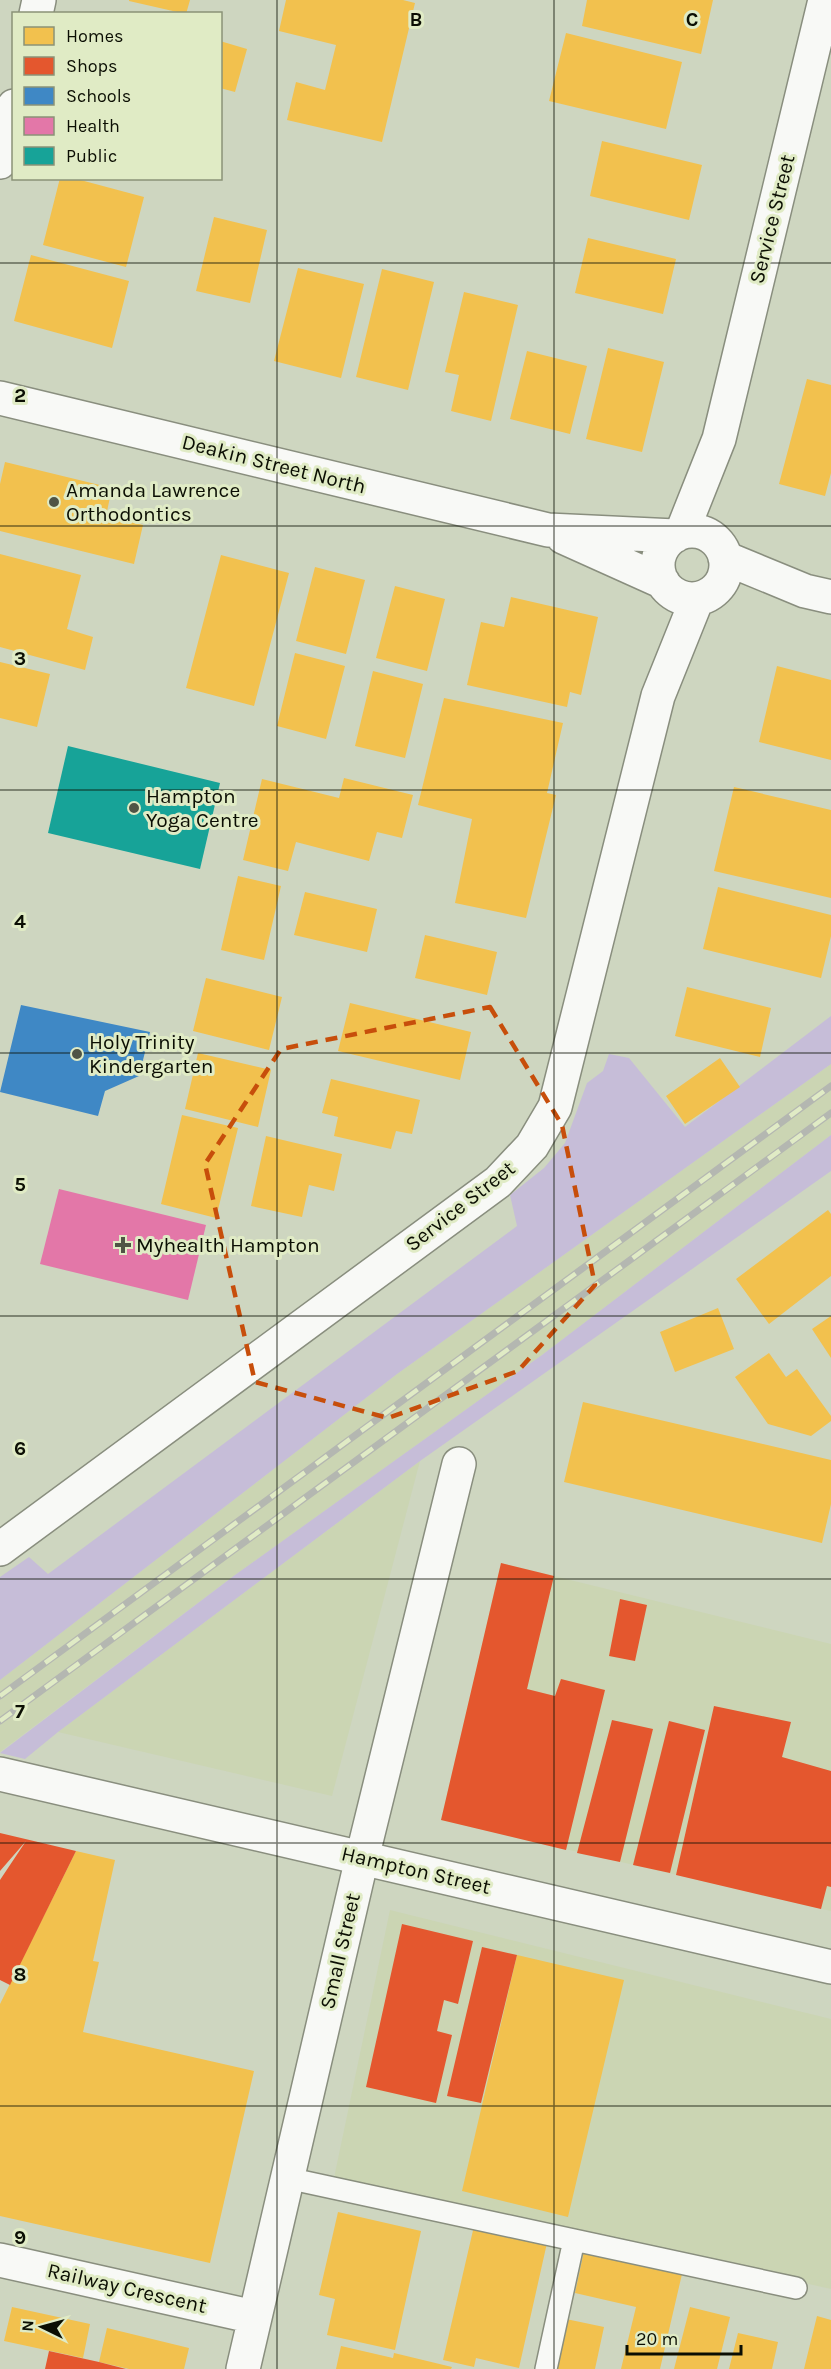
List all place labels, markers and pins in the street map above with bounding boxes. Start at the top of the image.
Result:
place label: Amanda Lawrence Orthodontics [66,478,240,526]
marker: Amanda Lawrence Orthodontics [47,495,61,509]
place label: Hampton Yoga Centre [146,784,259,832]
marker: Hampton Yoga Centre [127,801,141,815]
place label: Holy Trinity Kindergarten [89,1030,214,1078]
marker: Holy Trinity Kindergarten [70,1047,84,1061]
place label: Myhealth Hampton [136,1233,320,1257]
marker: Myhealth Hampton [114,1236,132,1254]

